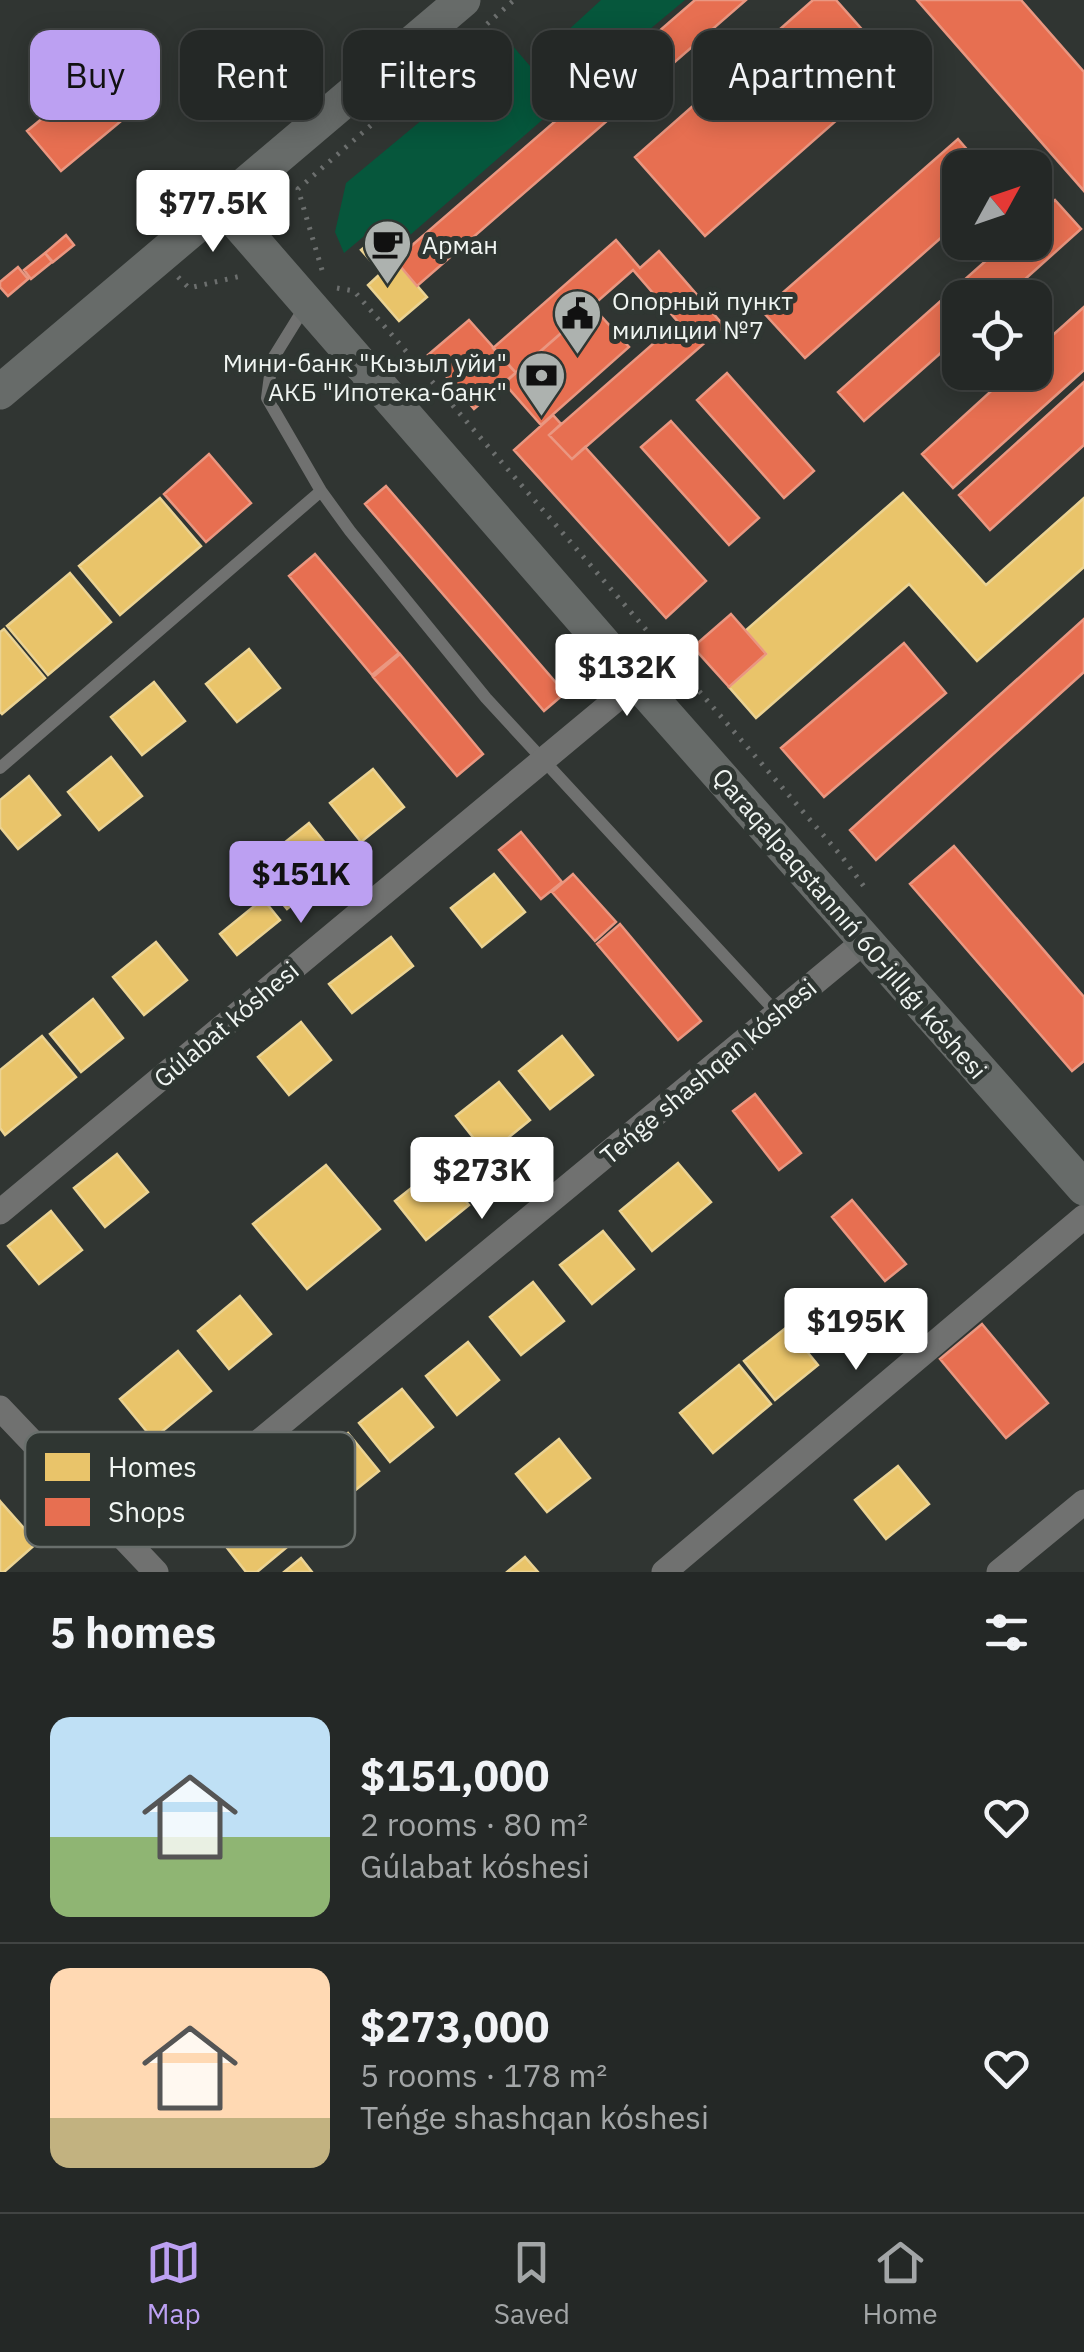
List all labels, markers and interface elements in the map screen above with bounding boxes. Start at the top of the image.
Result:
chip: Buy [30,30,160,120]
chip: Rent [180,30,323,120]
chip: Filters [343,30,512,120]
chip: New [532,30,673,120]
chip: Apartment [693,30,932,120]
north arrow [942,150,1052,260]
map controls [942,150,1052,390]
pin: $77.5K [132,170,294,255]
text: $77.5K [158,181,268,223]
cafe icon: Арман [361,218,413,286]
place label: Арман [422,228,498,261]
button: locate [942,280,1052,390]
place label: Опорный пункт милиции №7 [612,284,793,346]
public building icon: Опорный пункт милиции №7 [551,288,603,356]
place label: Мини-банк "Кызыл уйи" АКБ "Ипотека-банк" [223,346,507,408]
bank icon: Мини-банк "Кызыл уйи" АКБ "Ипотека-банк" [516,350,568,418]
pin: $132K [557,634,697,719]
text: $132K [577,645,677,687]
street label: Qaraqalpaqstannıń 60-jıllıǵı kóshesi [706,760,994,1086]
pin: $151K [231,841,371,926]
text: $151K [251,852,351,894]
street label: Gúlabat kóshesi [147,954,305,1094]
street label: Teńge shashqan kóshesi [593,971,823,1171]
pin: $273K [412,1137,552,1222]
text: $273K [432,1148,532,1190]
pin: $195K [786,1288,926,1373]
text: $195K [806,1299,906,1341]
legend [25,1432,355,1547]
text: Homes [108,1448,197,1485]
text: Shops [108,1493,186,1530]
text: 5 homes [50,1605,216,1660]
icon: filters [979,1605,1034,1660]
text: $151,000 [360,1748,549,1803]
icon: home [130,1757,250,1877]
icon: heart [979,1790,1034,1845]
text: 2 rooms · 80 m² [360,1803,588,1845]
text: Gúlabat kóshesi [360,1845,590,1887]
text: $273,000 [360,1999,549,2054]
icon: home [130,2008,250,2128]
icon: heart [979,2041,1034,2096]
text: 5 rooms · 178 m² [360,2054,607,2096]
text: Teńge shashqan kóshesi [360,2096,709,2138]
tab: Map [146,2235,201,2332]
tab: Saved [494,2235,570,2332]
tab: Home [862,2235,938,2332]

